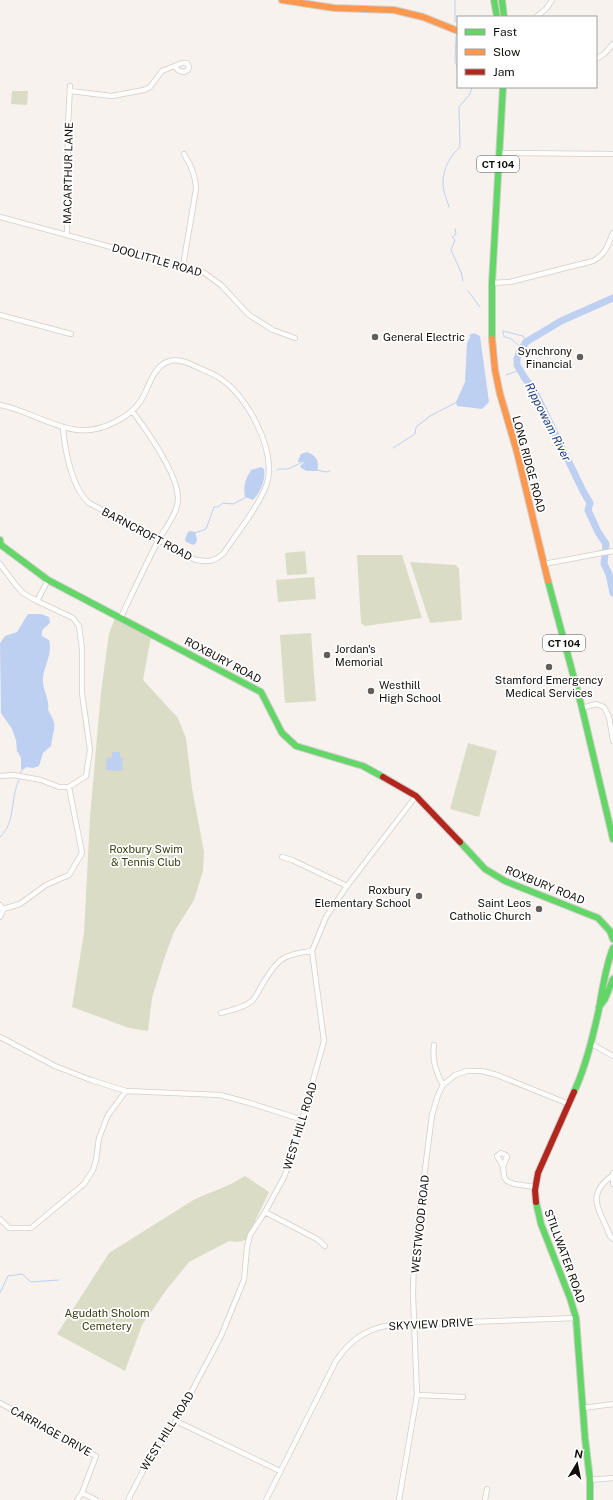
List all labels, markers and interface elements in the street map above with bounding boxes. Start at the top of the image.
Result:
legend [457,16,597,88]
text: Fast [493,25,518,39]
text: Slow [493,45,521,59]
text: Jam [493,65,515,79]
street label: MACARTHUR LANE [61,122,75,224]
road number: CT 104 [477,156,519,172]
street label: DOOLITTLE ROAD [111,241,204,279]
place label: General Electric [383,331,465,343]
marker: General Electric [370,332,380,342]
place label: Synchrony Financial [518,345,572,370]
marker: Synchrony Financial [575,352,585,362]
water label: Rippowam River [522,380,574,464]
street label: LONG RIDGE ROAD [510,414,548,514]
street label: BARNCROFT ROAD [100,505,194,563]
street label: ROXBURY ROAD [183,635,264,685]
road number: CT 104 [543,635,585,651]
place label: Jordan's Memorial [335,643,383,668]
marker: Jordan's Memorial [322,650,332,660]
marker: Stamford Emergency Medical Services [544,662,554,672]
place label: Stamford Emergency Medical Services [495,674,603,699]
place label: Westhill High School [379,679,441,704]
marker: Westhill High School [366,686,376,696]
park label: Roxbury Swim & Tennis Club [109,843,183,868]
street label: ROXBURY ROAD [503,864,587,907]
place label: Roxbury Elementary School [314,884,411,909]
marker: Roxbury Elementary School [414,891,424,901]
place label: Saint Leos Catholic Church [449,897,531,922]
marker: Saint Leos Catholic Church [534,904,544,914]
street label: WEST HILL ROAD [281,1080,319,1171]
street label: WESTWOOD ROAD [409,1174,431,1274]
street label: STILLWATER ROAD [542,1207,588,1305]
park label: Agudath Sholom Cemetery [64,1307,150,1332]
street label: SKYVIEW DRIVE [388,1316,474,1332]
street label: WEST HILL ROAD [138,1389,196,1473]
street label: CARRIAGE DRIVE [8,1404,94,1458]
north arrow [557,1444,597,1484]
text: N [573,1447,584,1461]

